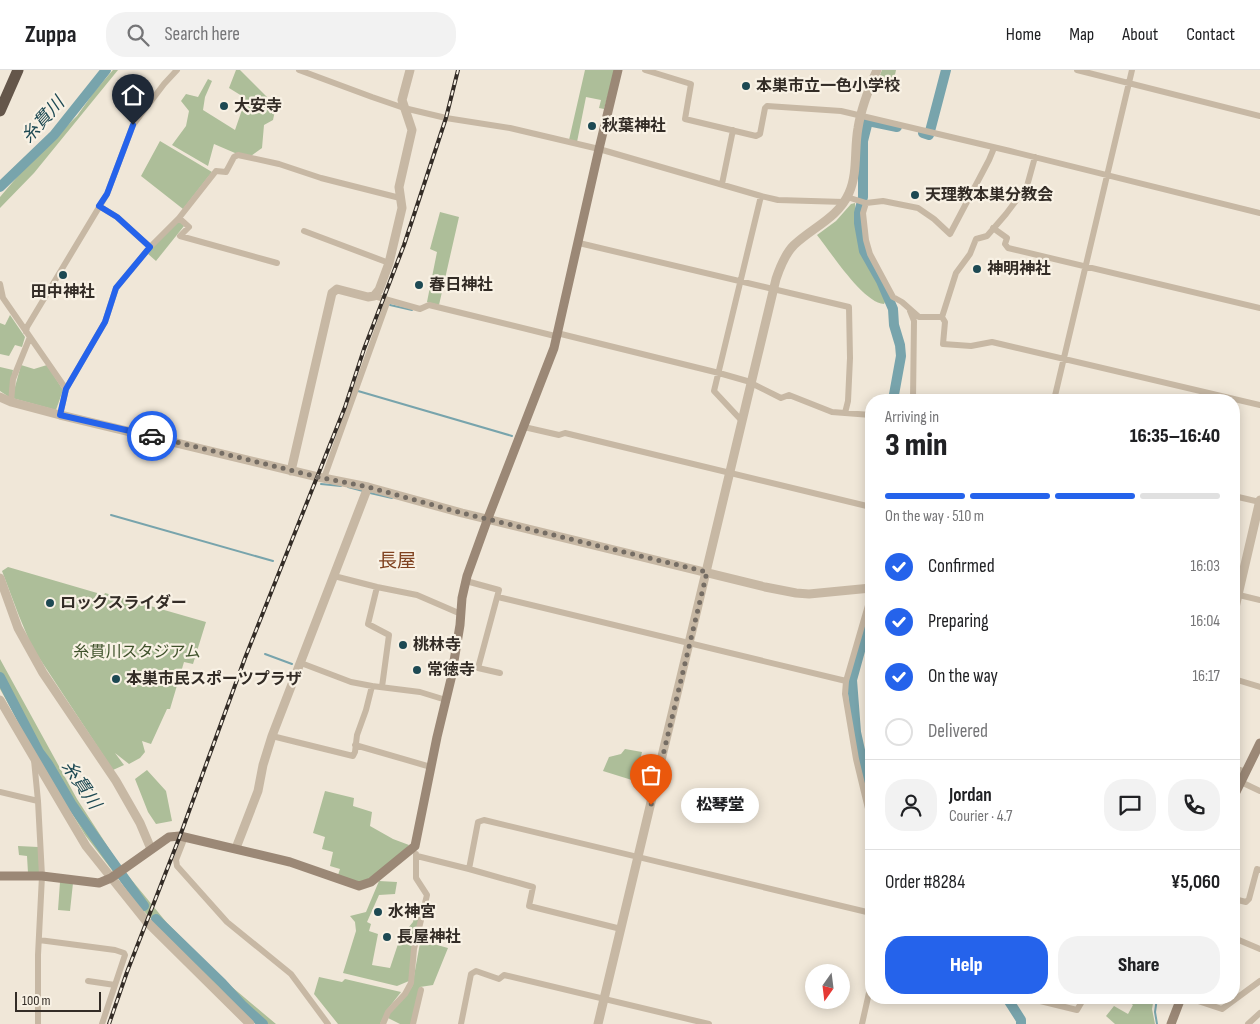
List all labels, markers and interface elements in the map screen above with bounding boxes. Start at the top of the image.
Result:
search box [106,12,456,57]
text: Zuppa [25,20,76,49]
icon: search [124,21,152,49]
text: Search here [164,23,240,46]
text: Home [1006,24,1041,45]
text: Map [1069,24,1094,45]
text: About [1122,24,1158,45]
text: Contact [1186,24,1235,45]
pin [112,74,154,125]
place label: 本巣市立一色小学校 [756,77,900,96]
marker: 本巣市立一色小学校 [740,80,752,92]
icon: home [119,81,147,109]
water label: 糸貫川 [17,91,70,147]
place label: 大安寺 [234,97,282,116]
marker: 大安寺 [218,100,230,112]
place label: 秋葉神社 [602,116,666,136]
marker: 秋葉神社 [586,120,598,132]
place label: 天理教本巣分教会 [925,186,1053,205]
marker: 天理教本巣分教会 [909,189,921,201]
place label: 神明神社 [987,259,1051,279]
marker: 神明神社 [971,263,983,275]
marker: 田中神社 [57,269,69,281]
place label: 春日神社 [429,275,493,295]
marker: 春日神社 [413,279,425,291]
place label: 田中神社 [31,282,95,302]
text: Arriving in [885,408,939,427]
courier [127,411,177,461]
icon: car [138,422,166,450]
text: 16:35–16:40 [1130,425,1220,448]
text: 3 min [885,426,947,465]
text: On the way · 510 m [885,507,984,526]
district label: 長屋 [378,550,416,573]
icon: check [885,553,913,581]
text: Confirmed [928,555,995,578]
text: 16:03 [1191,557,1220,576]
place label: ロックスライダー [60,594,187,613]
marker: ロックスライダー [44,597,56,609]
icon: check [885,608,913,636]
text: Preparing [928,610,989,633]
text: 16:04 [1191,612,1220,631]
place label: 桃林寺 [413,636,461,655]
marker: 桃林寺 [397,639,409,651]
park label: 糸貫川スタジアム [74,643,200,662]
place label: 常徳寺 [427,661,475,680]
icon: check [885,663,913,691]
marker: 常徳寺 [411,664,423,676]
text: On the way [928,665,998,688]
text: 16:17 [1192,667,1220,686]
place label: 本巣市民スポーツプラザ [126,670,302,689]
marker: 本巣市民スポーツプラザ [110,673,122,685]
text: Delivered [928,720,988,743]
pin [630,754,672,805]
water label: 糸貫川 [57,757,106,815]
icon: bag [637,761,665,789]
button: person [885,779,937,831]
button: chat [1104,779,1156,831]
button: phone [1168,779,1220,831]
text: Jordan [949,784,992,807]
callout: 松琴堂 [681,788,758,822]
text: 松琴堂 [696,796,744,815]
text: Courier · 4.7 [949,807,1012,826]
text: Order #8284 [885,871,965,894]
text: ¥5,060 [1171,871,1220,894]
place label: 水神宮 [388,902,436,922]
marker: 水神宮 [372,906,384,918]
place label: 長屋神社 [397,927,461,947]
marker: 長屋神社 [381,931,393,943]
button: Help [885,936,1048,994]
button: Share [1058,936,1220,994]
north arrow [805,964,850,1009]
map controls [805,964,850,1009]
scale bar [15,989,101,1012]
text: 100 m [22,992,51,1009]

